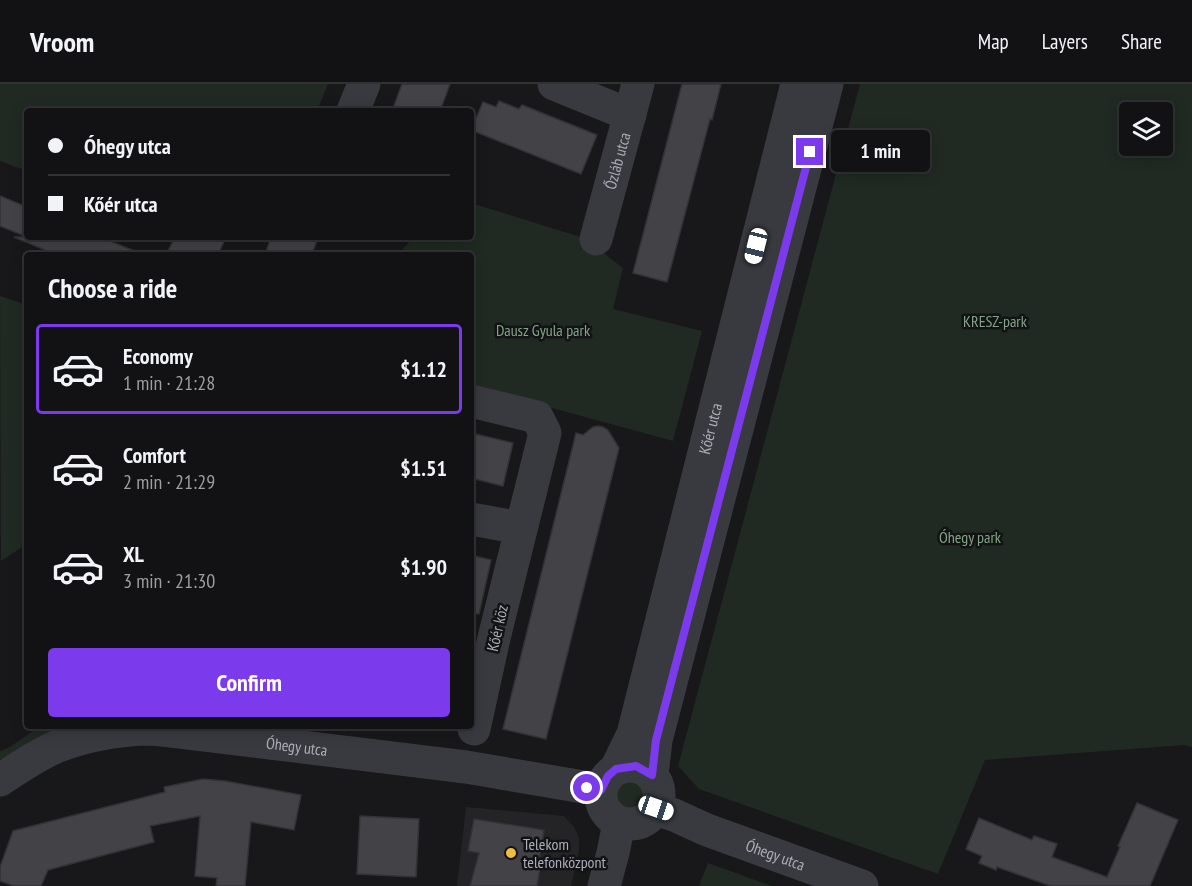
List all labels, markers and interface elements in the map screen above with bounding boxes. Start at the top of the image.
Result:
text: Vroom [30,23,94,60]
text: Map [978,28,1009,55]
text: Layers [1042,28,1088,55]
text: Share [1121,28,1162,55]
map controls [1119,102,1173,156]
button: layers [1119,102,1173,156]
street label: Őzláb utca [600,130,634,191]
callout: 1 min [831,131,930,173]
text: Óhegy utca [84,132,171,160]
route end [796,138,823,165]
text: 1 min [860,138,901,164]
text: Kőér utca [84,190,158,218]
car [743,226,769,266]
text: Choose a ride [48,271,177,305]
park label: KRESZ-park [963,311,1028,331]
park label: Dausz Gyula park [496,320,591,340]
icon: car [51,342,105,396]
text: Economy [123,342,193,370]
text: $1.12 [400,355,447,383]
text: 1 min · 21:28 [123,370,215,396]
street label: Kőér utca [694,401,726,456]
icon: car [51,441,105,495]
text: Comfort [123,441,186,469]
text: $1.51 [400,454,447,482]
text: 2 min · 21:29 [123,469,215,495]
park label: Óhegy park [939,527,1002,547]
icon: car [51,540,105,594]
text: XL [123,540,144,568]
text: $1.90 [400,553,447,581]
text: 3 min · 21:30 [123,568,215,594]
street label: Kőér köz [482,603,512,653]
button: Confirm [48,648,450,717]
street label: Óhegy utca [265,733,329,760]
route start [573,774,600,801]
car [636,794,676,822]
place label: Telekom telefonközpont [523,834,607,872]
street label: Óhegy utca [743,835,808,875]
marker: Telekom telefonközpont [504,846,518,860]

